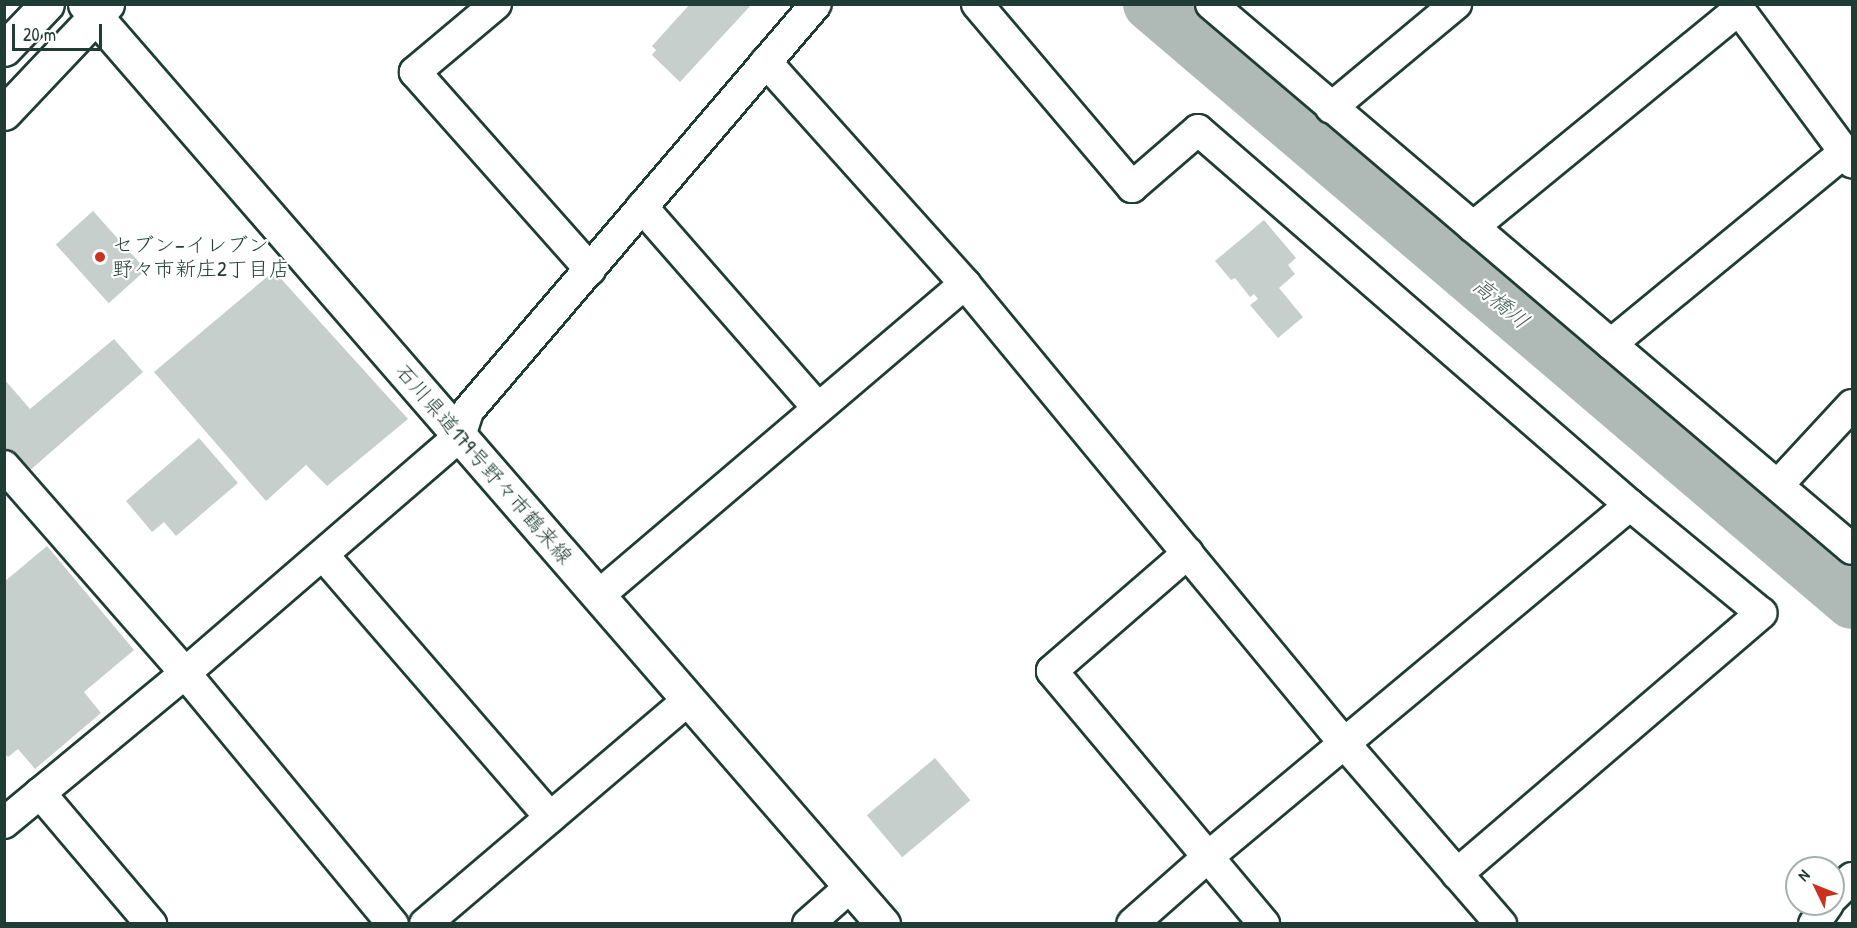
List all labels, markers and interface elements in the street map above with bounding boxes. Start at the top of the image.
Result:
scale bar [15,12,105,50]
text: 20 m [23,22,56,47]
place label: セブン−イレブン 野々市新庄2丁目店 [112,232,290,282]
marker: セブン−イレブン 野々市新庄2丁目店 [93,250,107,264]
water label: 高橋川 [1467,272,1535,334]
street label: 石川県道179号野々市鶴来線 [390,359,578,569]
north arrow [1785,856,1845,916]
text: N [1792,864,1814,886]

